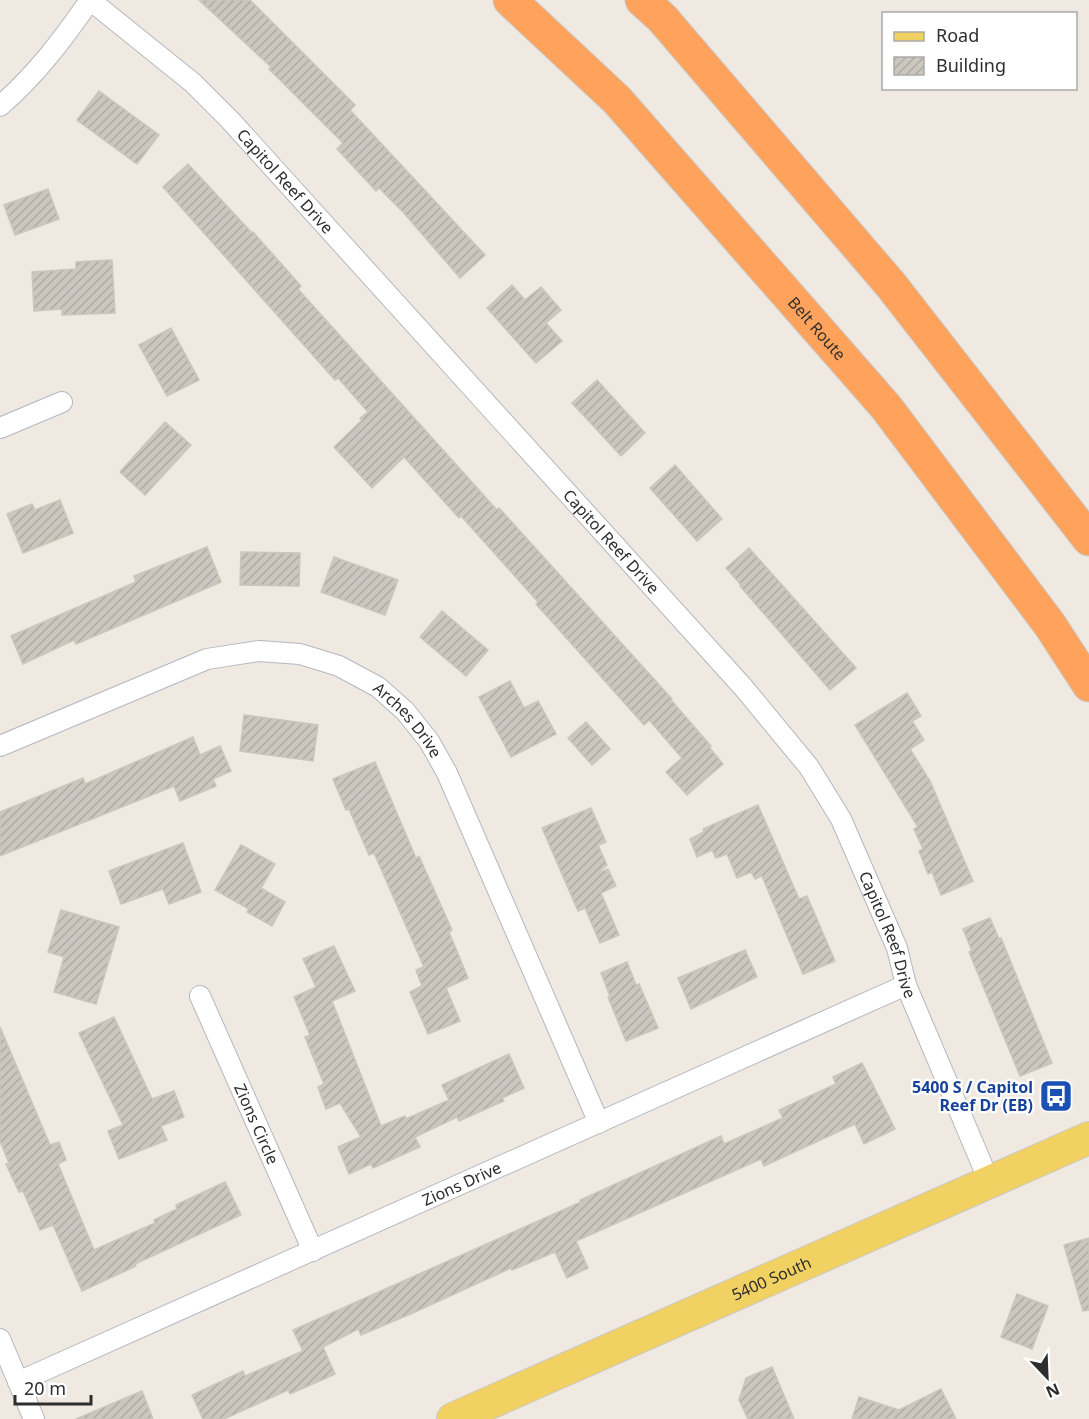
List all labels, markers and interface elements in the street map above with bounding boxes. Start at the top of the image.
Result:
legend [882,12,1077,90]
text: Road [936,23,979,47]
text: Building [936,53,1006,77]
street label: Capitol Reef Drive [232,124,338,238]
street label: Belt Route [783,292,851,365]
street label: Capitol Reef Drive [558,484,665,599]
street label: Arches Drive [369,677,447,762]
street label: Capitol Reef Drive [854,868,921,1002]
place label: 5400 S / Capitol Reef Dr (EB) [912,1076,1033,1116]
bus stop icon: 5400 S / Capitol Reef Dr (EB) [1038,1078,1074,1114]
street label: Zions Circle [229,1080,284,1168]
street label: Zions Drive [419,1156,505,1211]
street label: 5400 South [728,1251,815,1306]
north arrow [1017,1347,1077,1407]
scale bar [15,1368,92,1406]
text: 20 m [24,1376,66,1400]
text: N [1043,1378,1063,1403]

